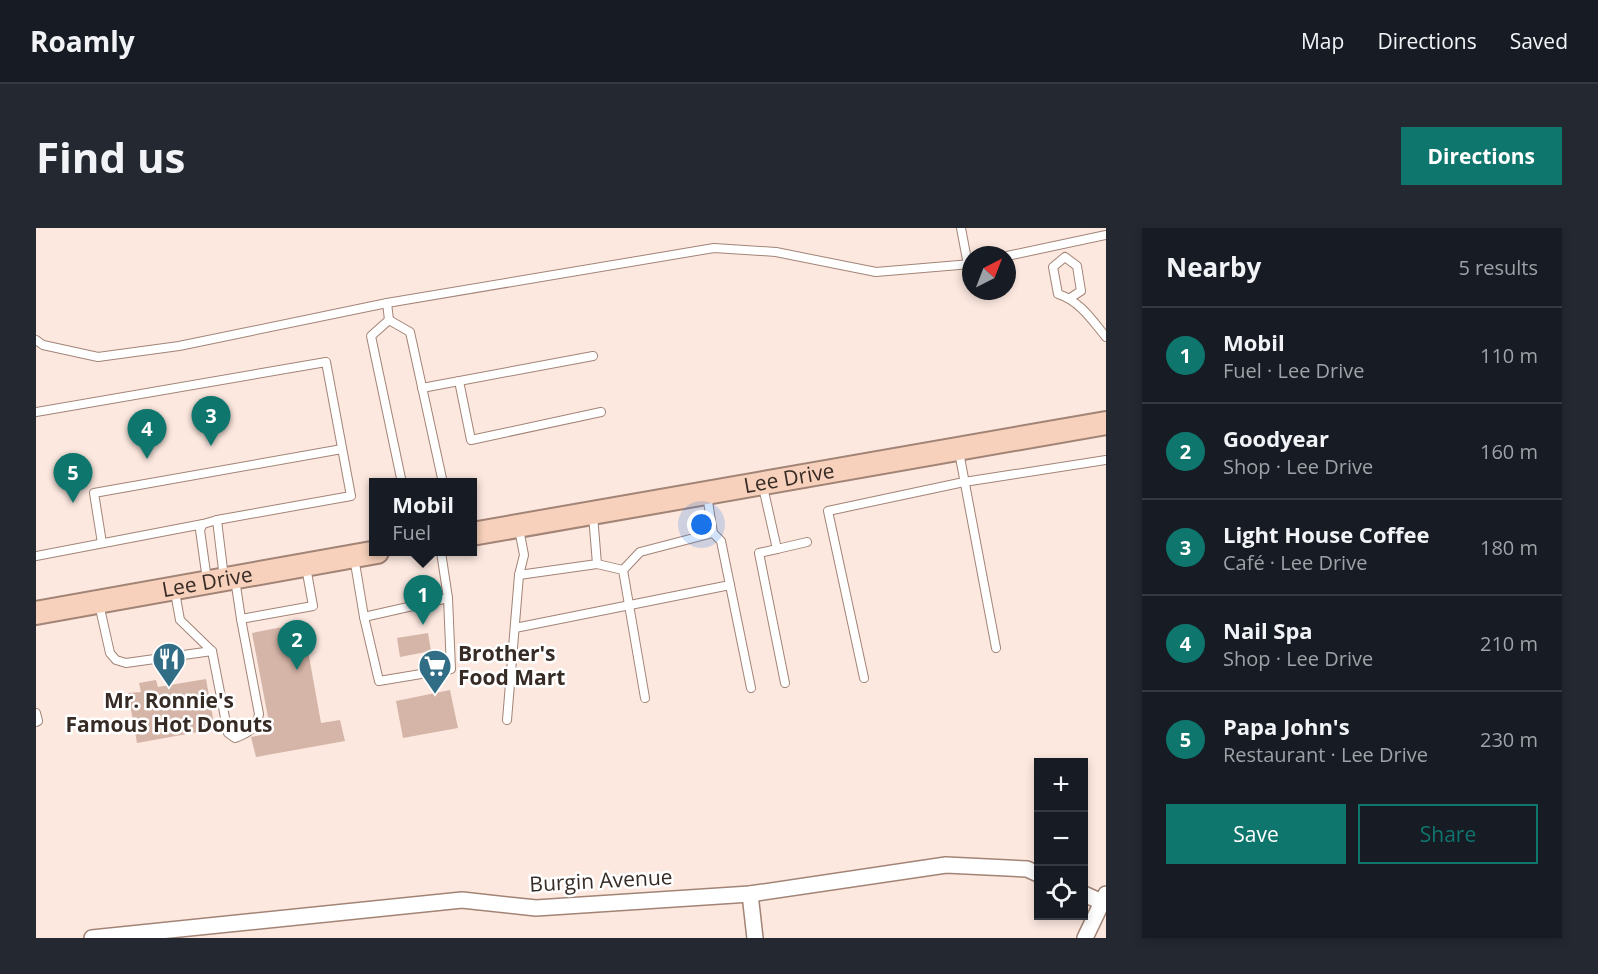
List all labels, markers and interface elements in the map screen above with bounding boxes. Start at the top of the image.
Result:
text: Roamly [30,22,135,60]
text: Map [1301,27,1344,55]
text: Directions [1377,27,1477,55]
text: Saved [1510,27,1568,55]
button: Directions [1401,127,1562,185]
text: Find us [36,128,185,185]
north arrow [962,246,1016,300]
text: Nearby [1166,249,1261,285]
text: 5 results [1458,254,1538,281]
text: Mobil [1223,327,1285,357]
text: 1 [1180,342,1191,369]
text: 110 m [1480,342,1538,369]
text: Fuel · Lee Drive [1223,357,1365,384]
pin: 3 [192,396,231,446]
pin: 4 [128,410,166,459]
text: Goodyear [1223,423,1329,453]
text: 2 [1180,438,1191,465]
text: 160 m [1480,438,1538,465]
text: Shop · Lee Drive [1223,453,1373,480]
pin: 5 [54,454,93,503]
street label: Lee Drive [742,456,836,499]
popup [369,478,477,556]
text: Mobil [392,489,454,519]
your location [687,510,716,539]
text: Fuel [392,519,431,546]
text: Light House Coffee [1223,519,1430,549]
text: 3 [1180,534,1191,561]
text: 180 m [1480,534,1538,561]
text: Café · Lee Drive [1223,549,1367,576]
street label: Lee Drive [160,560,255,603]
pin: 1 [404,576,442,625]
text: Nail Spa [1223,615,1313,645]
pin: 2 [278,620,316,670]
text: 4 [1180,630,1191,657]
text: 210 m [1480,630,1538,657]
place label: Brother's Food Mart [458,639,565,691]
restaurant icon: Mr. Ronnie's Famous Hot Donuts [151,641,187,688]
text: Shop · Lee Drive [1223,645,1373,672]
supermarket icon: Brother's Food Mart [417,648,453,695]
place label: Mr. Ronnie's Famous Hot Donuts [66,686,272,738]
text: Papa John's [1223,711,1350,741]
text: 5 [1180,726,1191,753]
text: 230 m [1480,726,1538,753]
text: Restaurant · Lee Drive [1223,741,1428,768]
map controls [1034,758,1088,920]
button: + [1034,758,1088,812]
button: Save [1166,804,1346,864]
button: Share [1358,804,1538,864]
button: − [1034,812,1088,866]
street label: Burgin Avenue [529,862,673,898]
button: locate [1034,866,1088,920]

